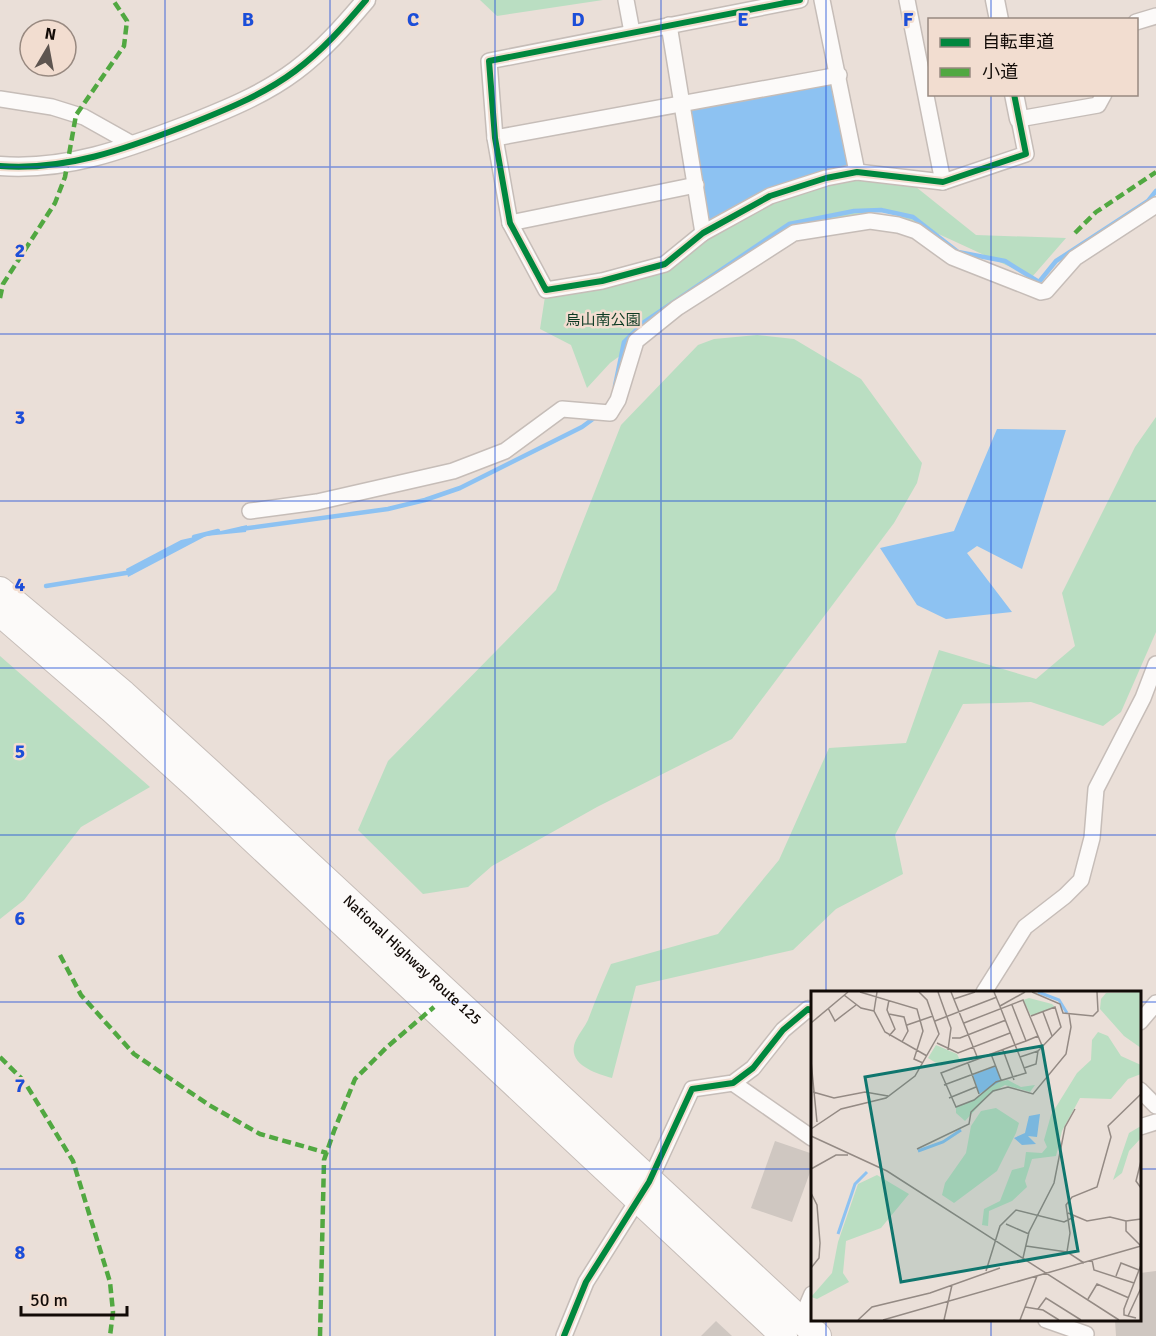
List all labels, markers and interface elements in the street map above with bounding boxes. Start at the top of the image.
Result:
text: B [242,7,254,32]
text: C [407,7,419,32]
text: D [571,7,585,32]
text: E [737,7,749,32]
text: F [903,7,914,32]
north arrow [18,18,78,78]
legend [928,18,1138,96]
text: N [43,23,58,45]
text: 自転車道 [982,31,1054,53]
text: 小道 [982,61,1018,83]
text: 2 [15,238,25,263]
park label: 烏山南公園 [565,311,641,329]
text: 3 [15,405,25,430]
text: 4 [15,572,26,597]
text: 5 [15,739,25,764]
street label: National Highway Route 125 [339,891,485,1028]
text: 6 [15,906,26,931]
inset map [811,991,1141,1321]
text: 7 [15,1073,26,1098]
text: 8 [15,1240,26,1265]
scale bar [21,1279,128,1317]
text: 50 m [30,1289,68,1311]

